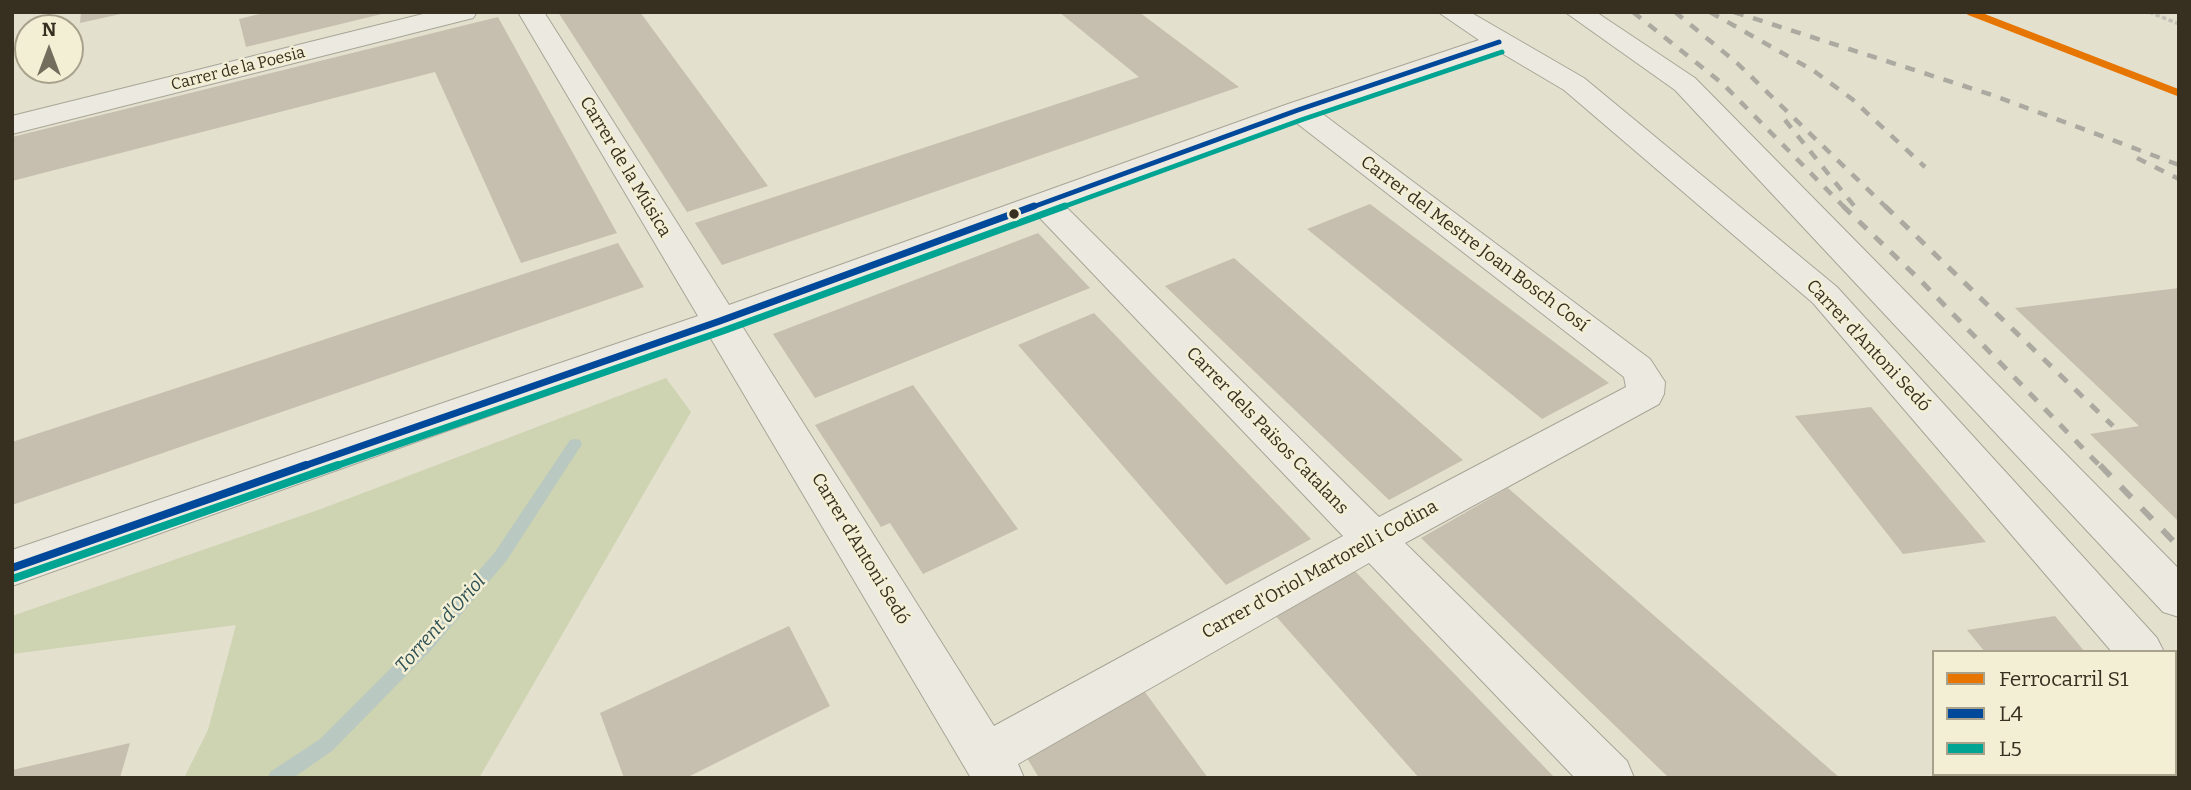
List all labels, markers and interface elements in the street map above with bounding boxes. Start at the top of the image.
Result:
north arrow [14,14,84,84]
text: N [42,18,56,41]
street label: Carrer de la Poesia [169,43,307,95]
street label: Carrer de la Música [574,93,676,241]
street label: Carrer del Mestre Joan Bosch Cosí [1356,151,1592,337]
unlabelled marker [1007,207,1021,221]
street label: Carrer d'Antoni Sedó [1801,275,1935,417]
street label: Carrer dels Països Catalans [1181,343,1353,519]
street label: Carrer d'Antoni Sedó [806,469,914,629]
street label: Carrer d'Oriol Martorell i Codina [1198,496,1442,644]
water label: Torrent d'Oriol [391,570,491,678]
legend [1932,650,2177,776]
text: Ferrocarril S1 [1999,666,2129,692]
text: L4 [1999,701,2023,727]
text: L5 [1999,736,2022,762]

